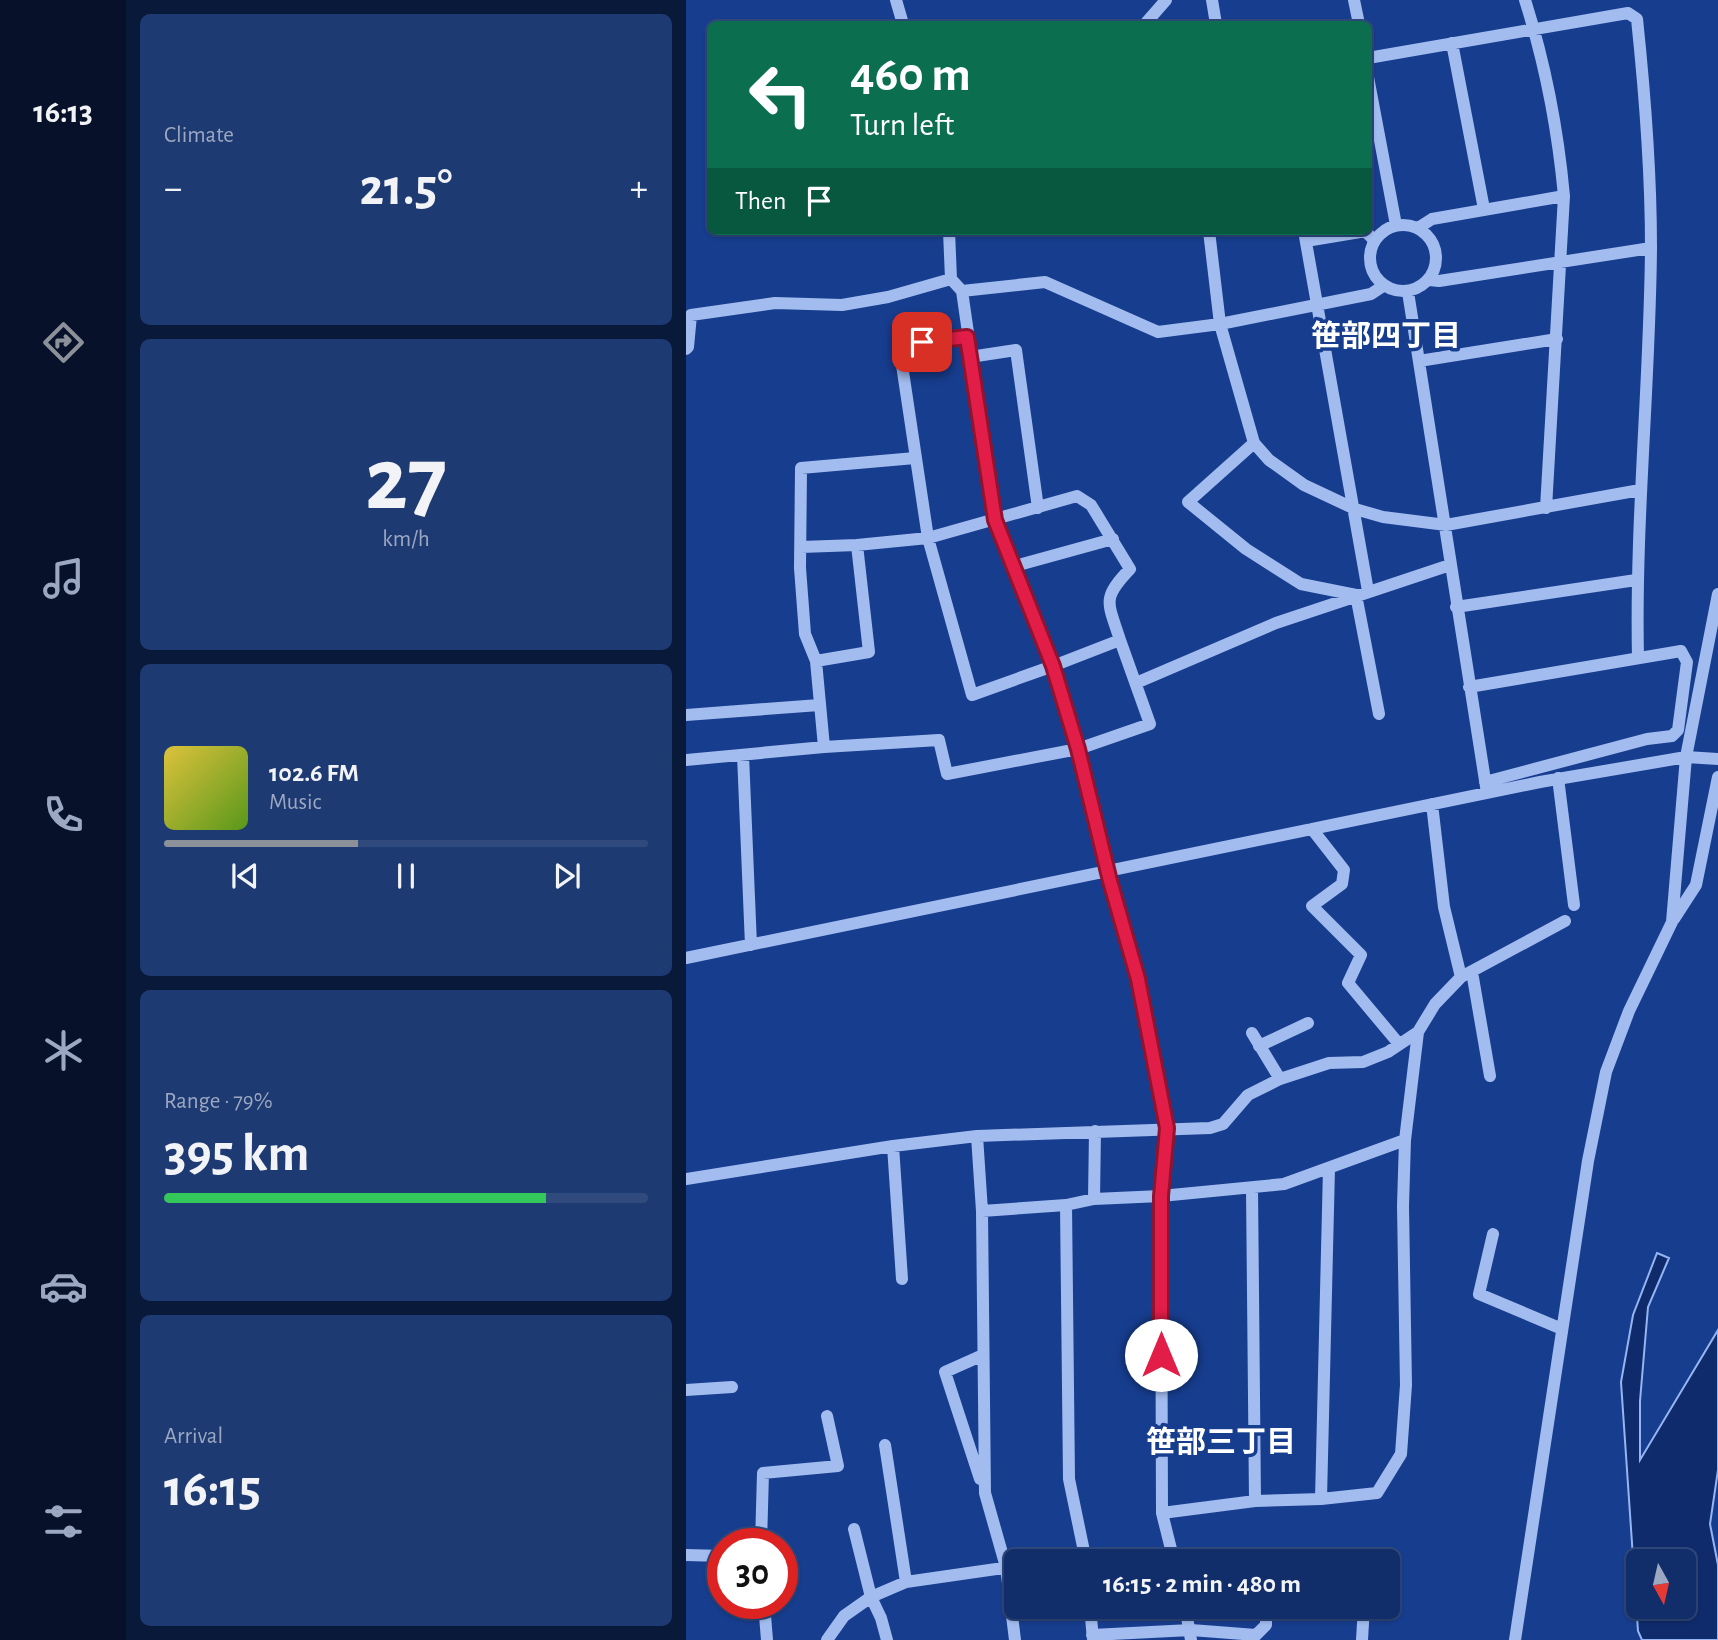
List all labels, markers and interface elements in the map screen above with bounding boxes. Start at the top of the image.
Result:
icon: left [735,49,826,140]
text: 460 m [850,51,971,100]
text: 16:13 [33,96,93,128]
text: Turn left [850,109,954,141]
text: Climate [164,124,234,147]
text: 21.5° [360,162,452,214]
text: − [164,170,182,208]
text: + [630,170,648,208]
icon: arrive [800,182,838,220]
text: Then [735,188,786,214]
pin [892,312,952,372]
icon: directions [39,318,88,367]
district label: 笹部四丁目 [1311,320,1461,352]
icon: arrive [903,323,941,361]
text: 27 [365,435,447,526]
text: km/h [382,528,430,551]
icon: music [39,554,88,603]
text: 102.6 FM [269,760,359,786]
icon: phone [39,790,88,839]
text: Music [269,791,321,814]
icon: previous [226,857,264,895]
icon: pause [387,857,425,895]
icon: next [548,857,586,895]
icon: climate [39,1026,88,1075]
text: Range · 79% [164,1090,273,1113]
text: 395 km [164,1128,310,1180]
icon: car [39,1262,88,1311]
position arrow [1124,1318,1198,1392]
text: Arrival [164,1425,223,1448]
district label: 笹部三丁目 [1146,1426,1296,1458]
text: 16:15 [164,1463,261,1515]
icon: filters [39,1497,88,1546]
speed limit sign: 30 [707,1528,798,1619]
north arrow [1626,1549,1696,1619]
map controls [1626,1549,1696,1619]
text: 16:15 · 2 min · 480 m [1103,1571,1301,1597]

